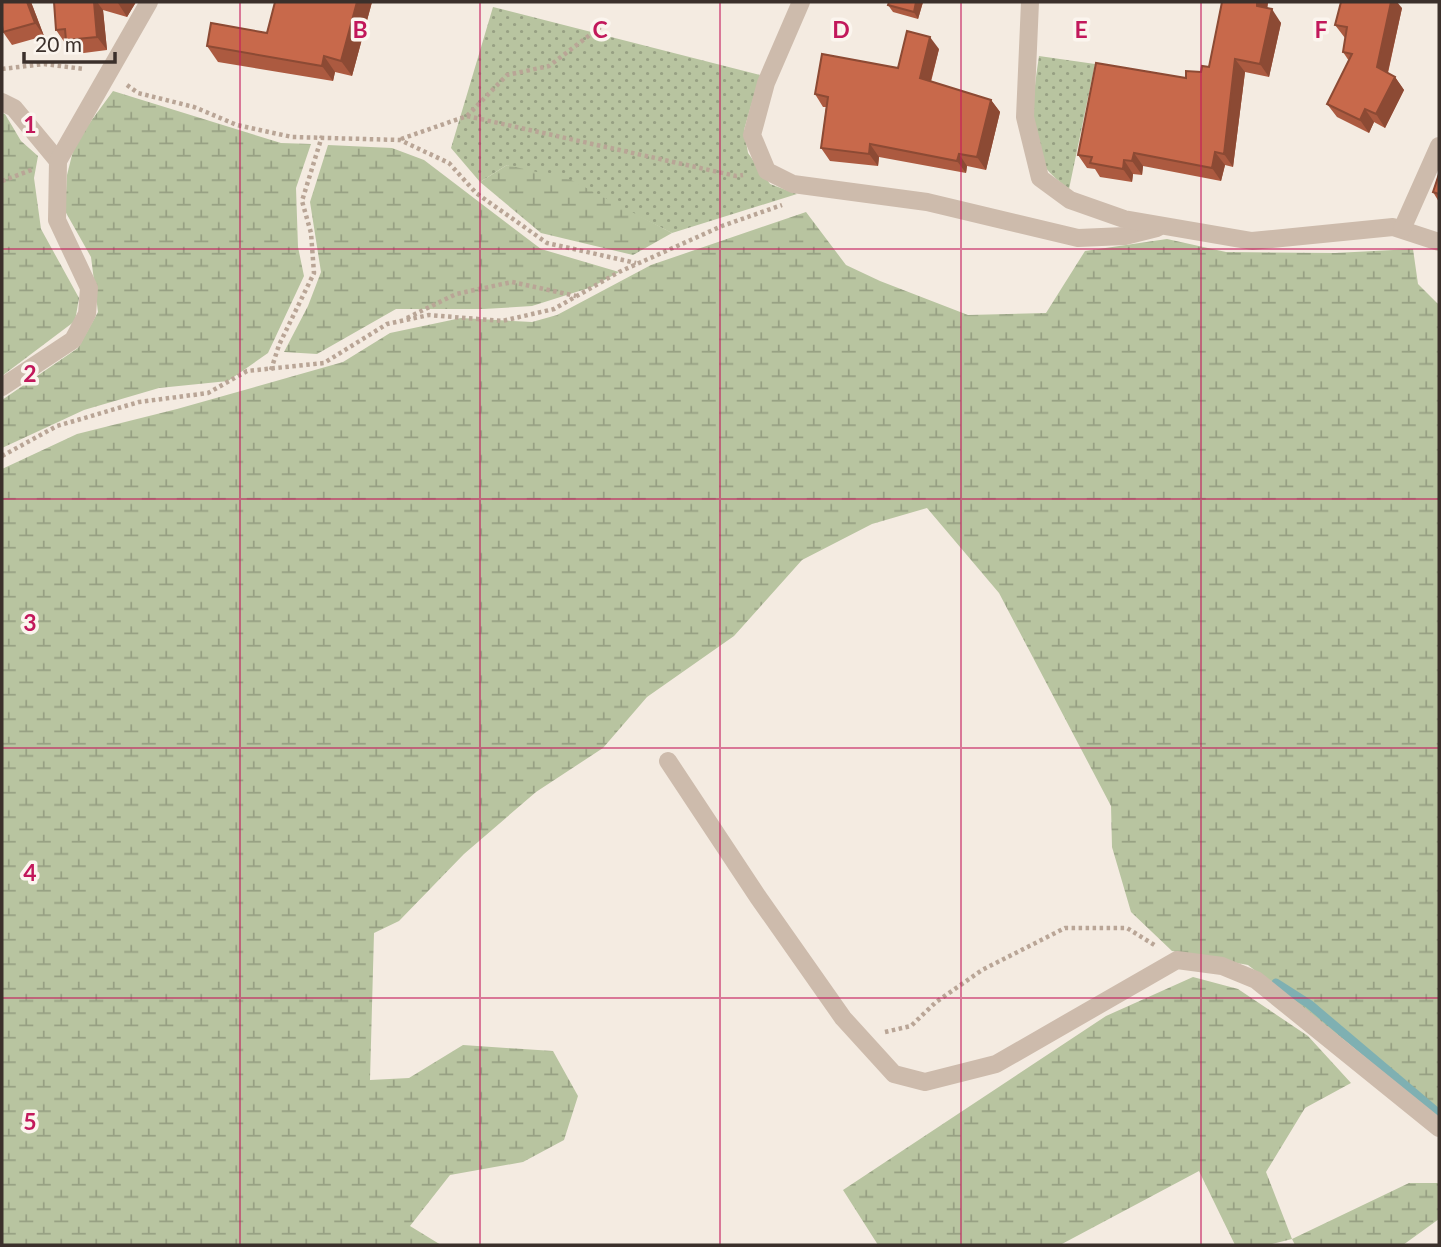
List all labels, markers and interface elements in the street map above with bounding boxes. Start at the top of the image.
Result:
text: B [352,15,368,43]
text: C [592,15,608,43]
text: D [832,15,850,43]
text: E [1074,15,1088,43]
text: F [1314,15,1328,43]
scale bar [24,21,116,65]
text: 20 m [35,31,82,56]
text: 1 [23,110,37,138]
text: 2 [23,359,37,387]
text: 3 [23,608,37,636]
text: 4 [23,858,37,886]
text: 5 [23,1107,37,1135]

